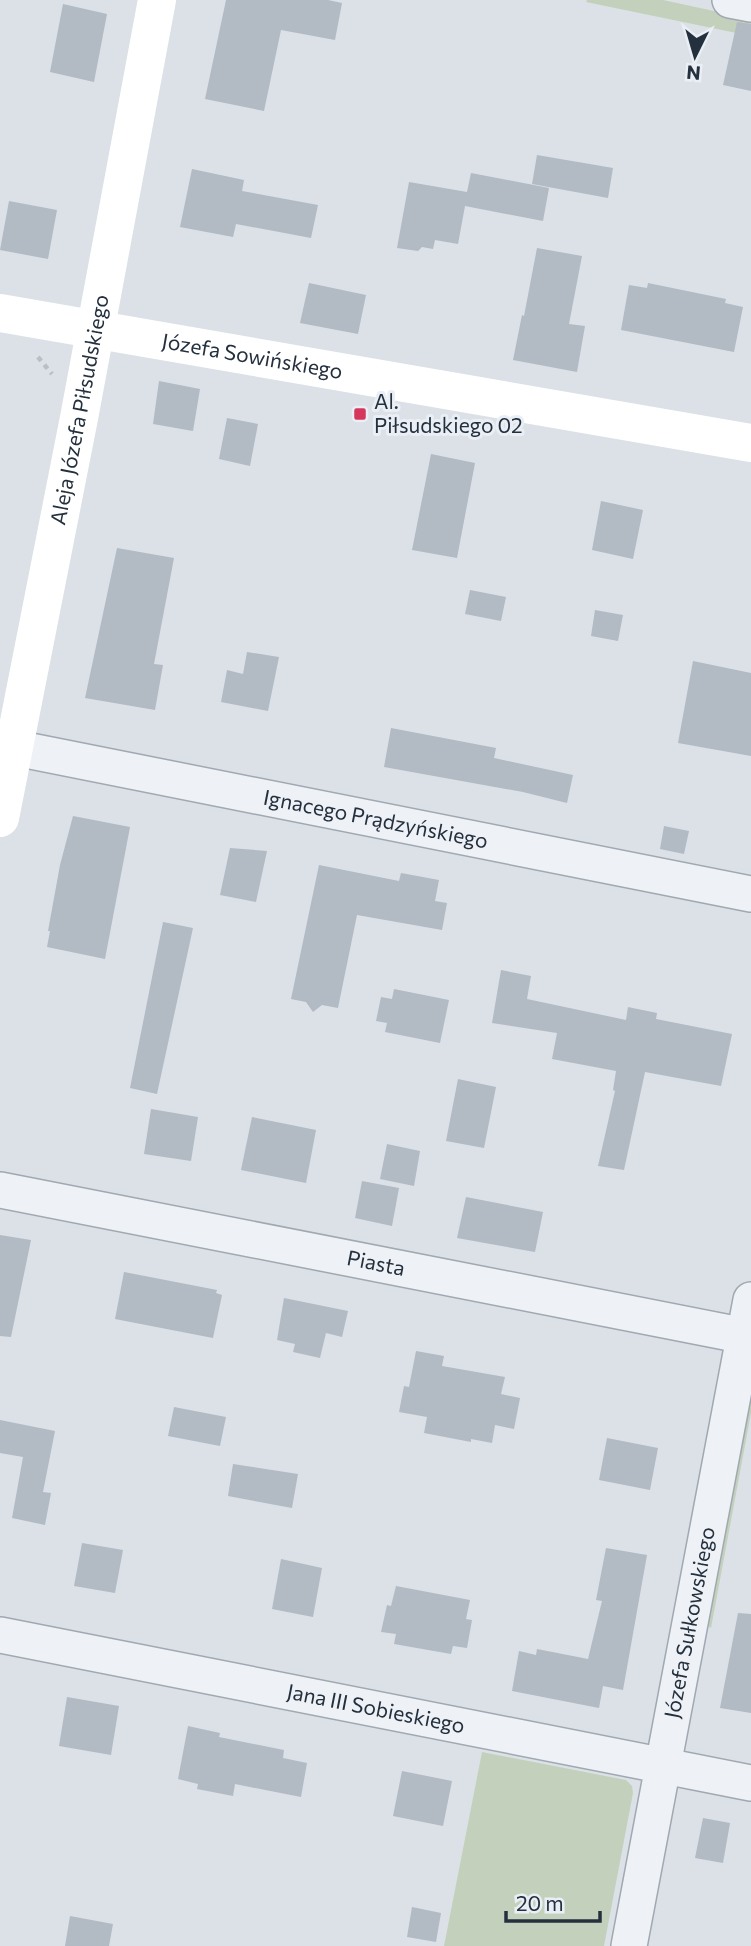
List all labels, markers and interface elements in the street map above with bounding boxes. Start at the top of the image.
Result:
north arrow [660,21,730,91]
text: N [685,61,702,86]
street label: Aleja Józefa Piłsudskiego [44,292,113,527]
street label: Józefa Sowińskiego [160,327,345,383]
place label: Al. Piłsudskiego 02 [374,388,523,437]
marker: Al. Piłsudskiego 02 [352,406,368,422]
street label: Ignacego Prądzyńskiego [261,784,491,853]
street label: Piasta [345,1244,407,1280]
street label: Józefa Sułkowskiego [658,1525,719,1720]
street label: Jana III Sobieskiego [285,1678,467,1737]
scale bar [506,1880,600,1924]
text: 20 m [516,1890,564,1915]

